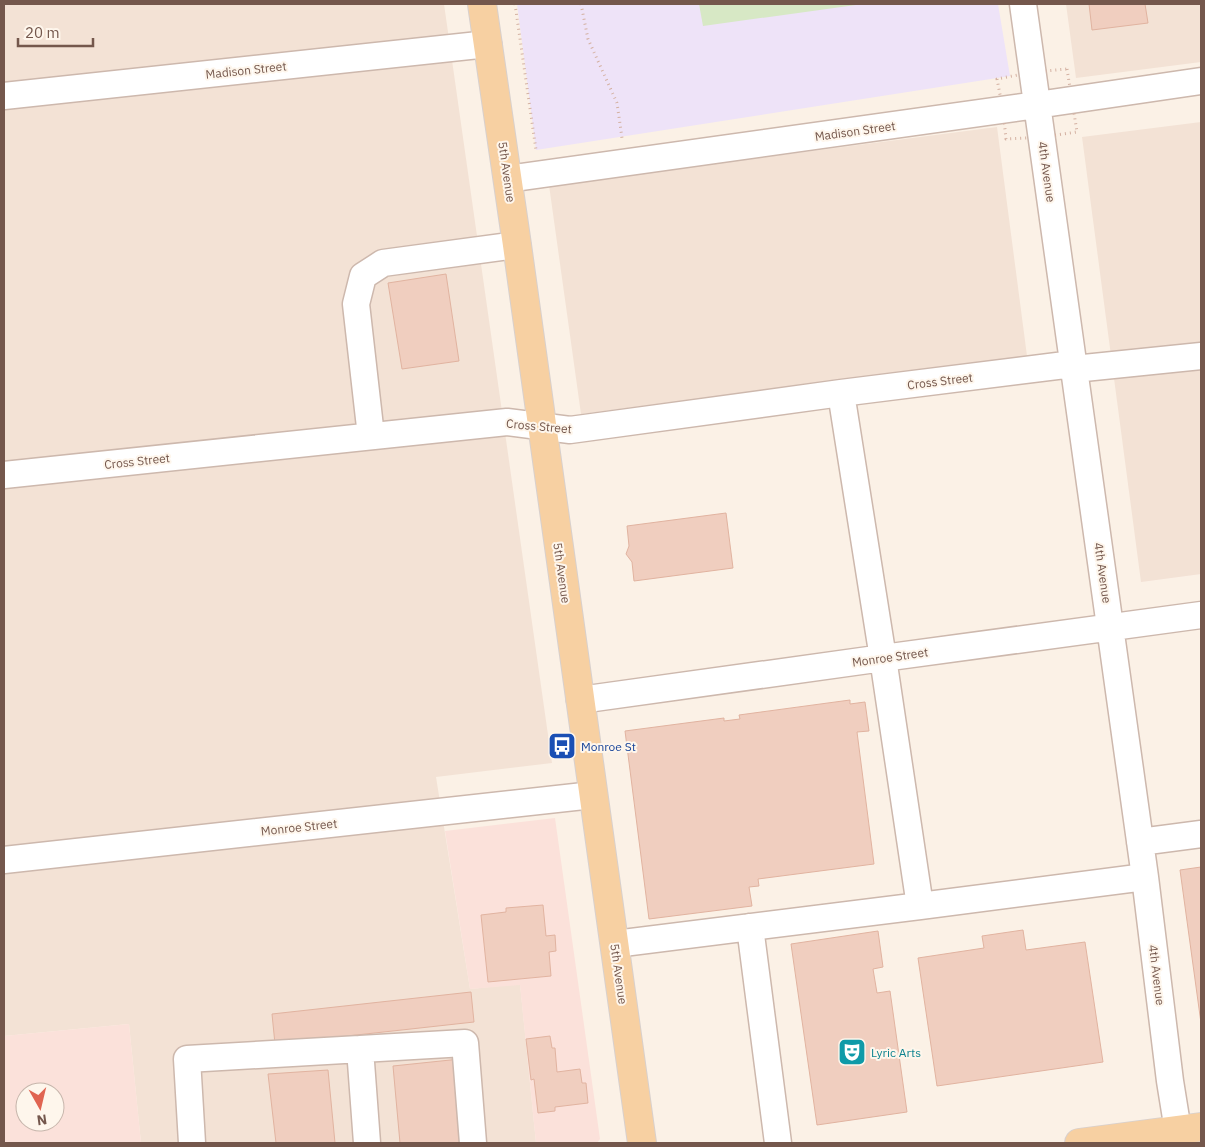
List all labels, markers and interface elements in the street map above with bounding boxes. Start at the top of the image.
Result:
scale bar [18,15,92,47]
text: 20 m [25,23,60,42]
street label: Madison Street [205,58,287,82]
street label: Madison Street [814,118,896,144]
street label: 5th Avenue [495,141,519,204]
street label: 4th Avenue [1035,141,1059,204]
street label: Cross Street [906,370,974,392]
street label: Cross Street [506,416,572,436]
street label: Cross Street [103,450,171,472]
street label: 5th Avenue [550,542,574,605]
street label: 4th Avenue [1091,542,1115,605]
street label: Monroe Street [851,644,929,670]
bus stop icon: Monroe St [547,731,577,761]
place label: Monroe St [581,739,636,754]
street label: Monroe Street [260,816,338,838]
street label: 5th Avenue [607,943,631,1006]
street label: 4th Avenue [1146,944,1168,1007]
theatre icon: Lyric Arts [837,1037,867,1067]
place label: Lyric Arts [871,1045,921,1060]
north arrow [15,1082,65,1132]
text: N [36,1110,48,1129]

